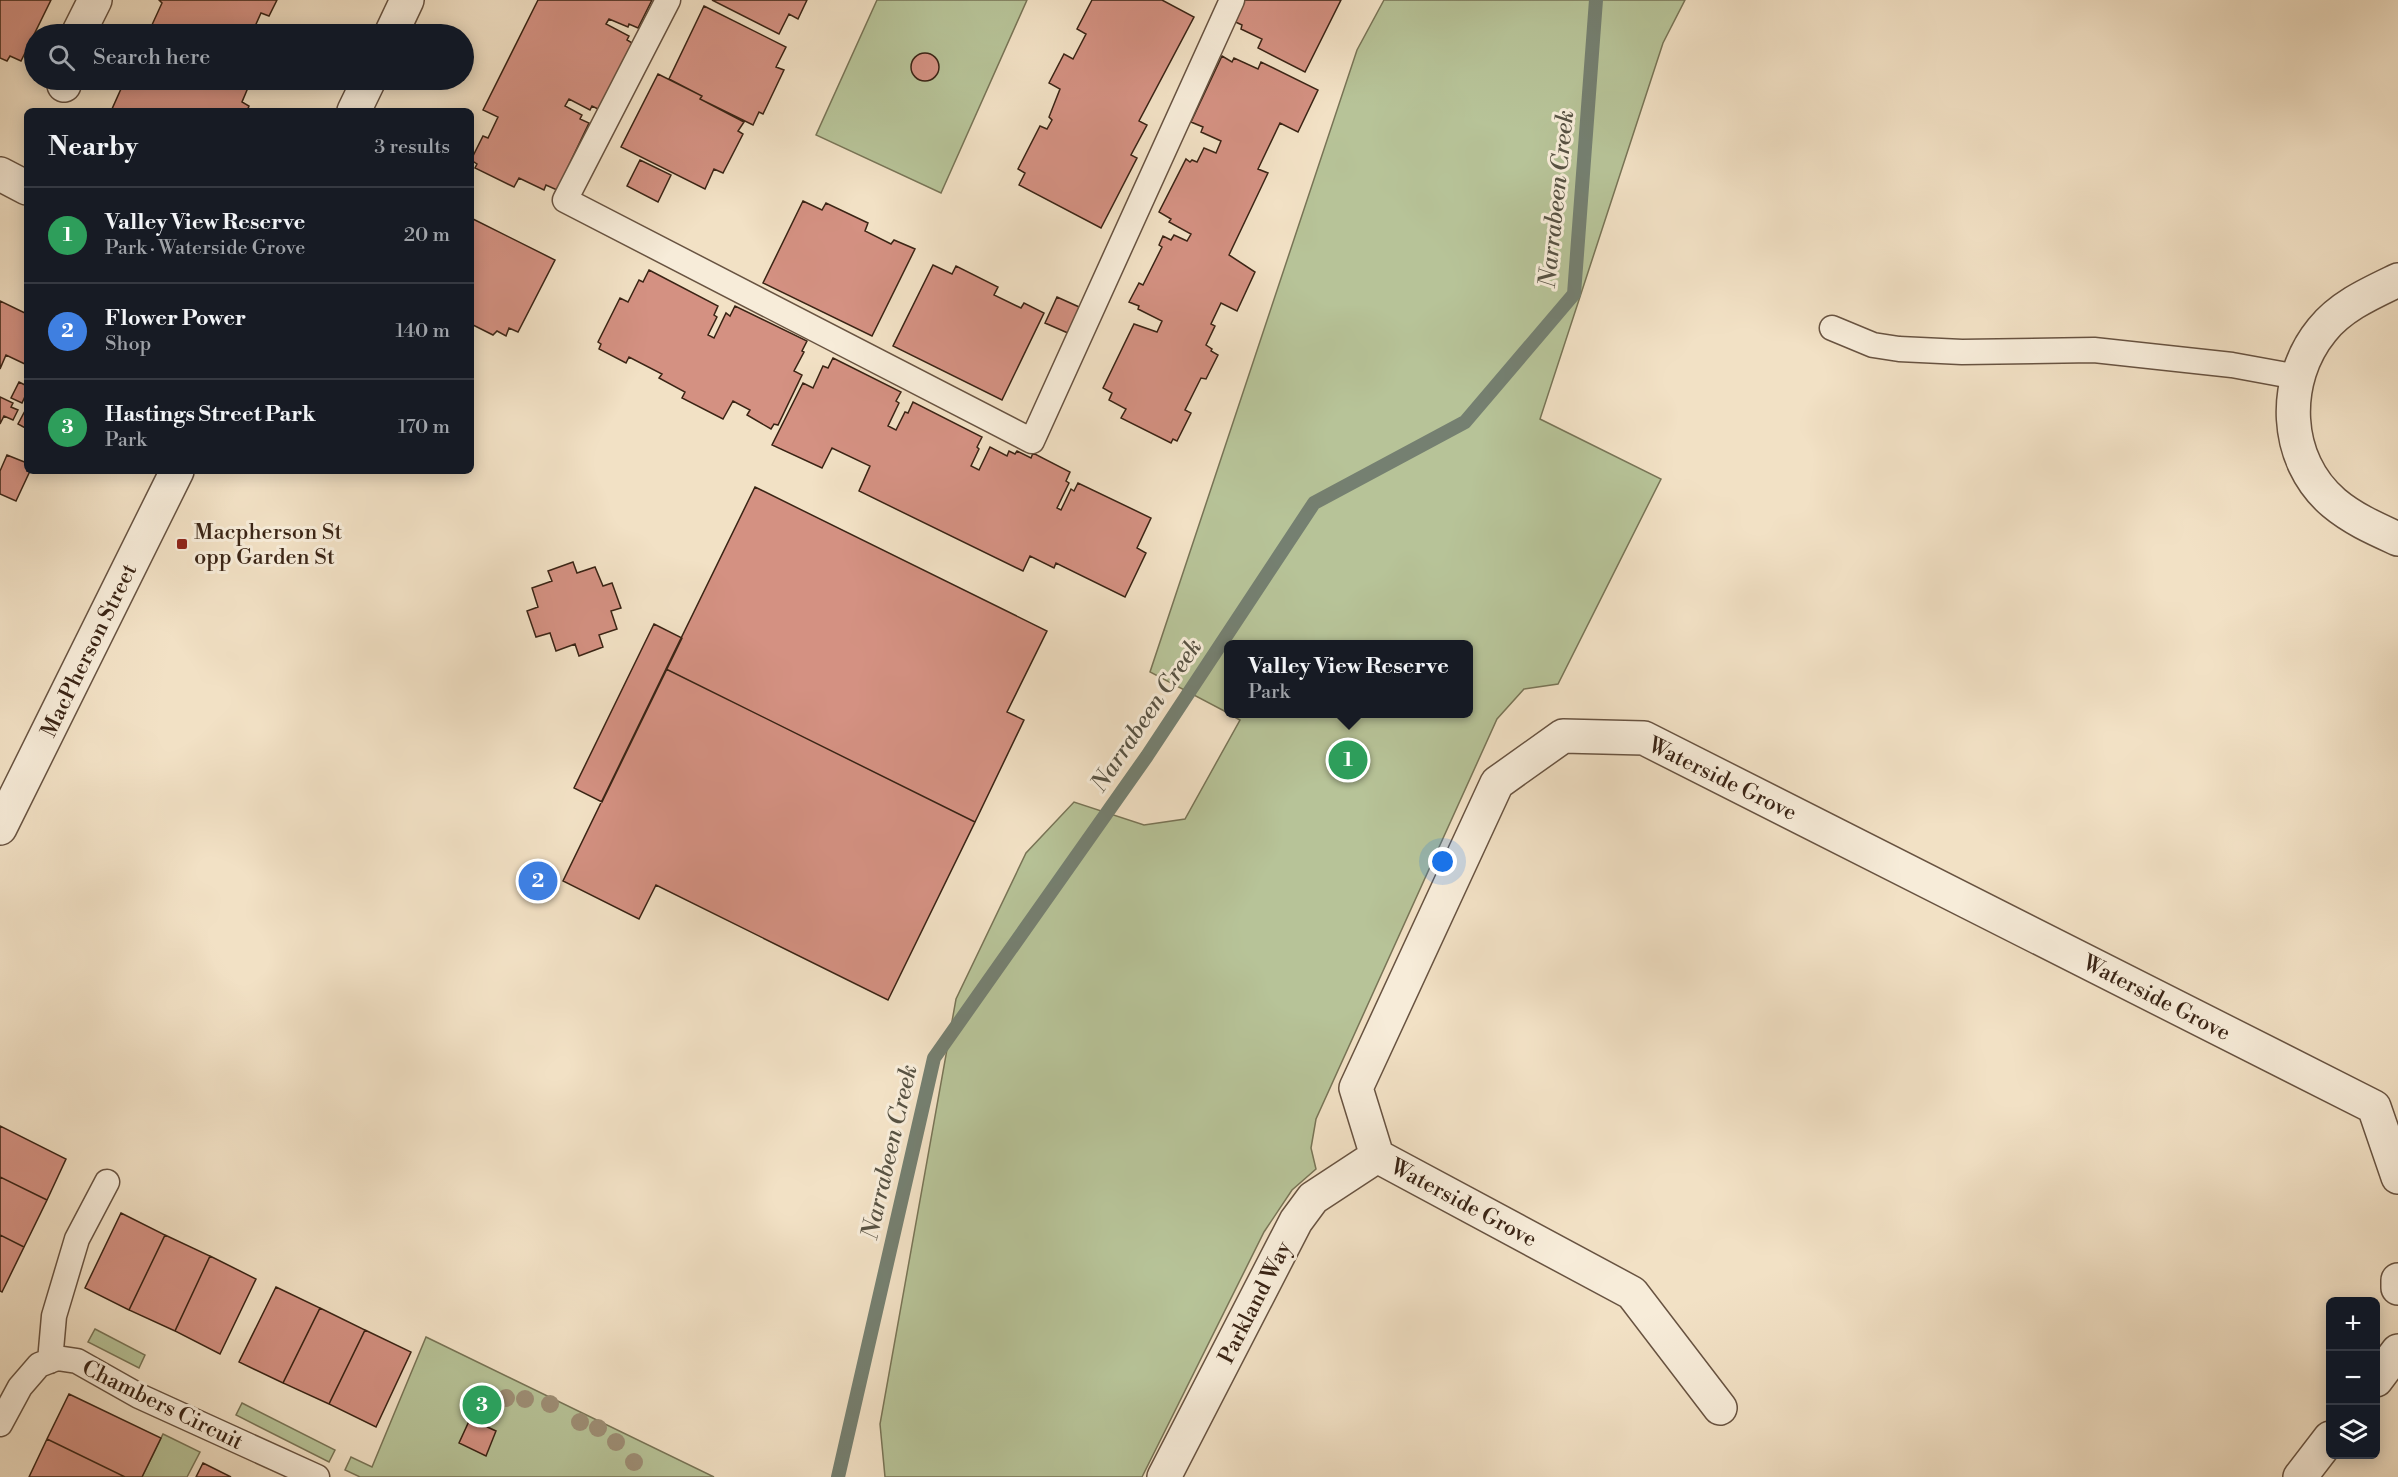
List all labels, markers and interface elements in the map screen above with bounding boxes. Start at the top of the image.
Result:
search box [24,24,474,90]
icon: search [45,41,78,74]
text: Search here [93,44,210,71]
water label: Narrabeen Creek [1533,109,1581,290]
text: Nearby [48,131,138,163]
text: 3 results [374,135,450,160]
text: Valley View Reserve [105,209,305,236]
text: 1 [63,223,72,248]
text: 20 m [404,223,450,248]
text: Park · Waterside Grove [105,236,305,261]
text: Flower Power [105,305,246,332]
text: 2 [61,319,74,344]
text: 140 m [395,319,450,344]
text: Shop [105,332,151,357]
text: Hastings Street Park [105,401,316,428]
text: 3 [61,415,74,440]
text: 170 m [398,415,450,440]
text: Park [105,428,147,453]
place label: Macpherson St opp Garden St [194,519,342,571]
marker: Macpherson St opp Garden St [175,537,189,551]
street label: MacPherson Street [36,559,143,742]
water label: Narrabeen Creek [1084,633,1209,799]
popup [1224,640,1473,718]
text: Valley View Reserve [1248,653,1449,680]
text: Park [1248,680,1290,705]
street label: Waterside Grove [1643,731,1801,827]
pin: 1 [1328,738,1368,783]
your location [1428,847,1457,876]
pin: 2 [518,858,558,904]
street label: Waterside Grove [2077,949,2235,1047]
water label: Narrabeen Creek [855,1062,925,1244]
street label: Waterside Grove [1385,1153,1541,1253]
street label: Parkland Way [1213,1237,1298,1368]
map controls [2326,1297,2380,1459]
button: + [2326,1297,2380,1351]
button: − [2326,1351,2380,1405]
street label: Chambers Circuit [77,1355,248,1456]
pin: 3 [462,1382,502,1428]
button: layers [2326,1405,2380,1459]

